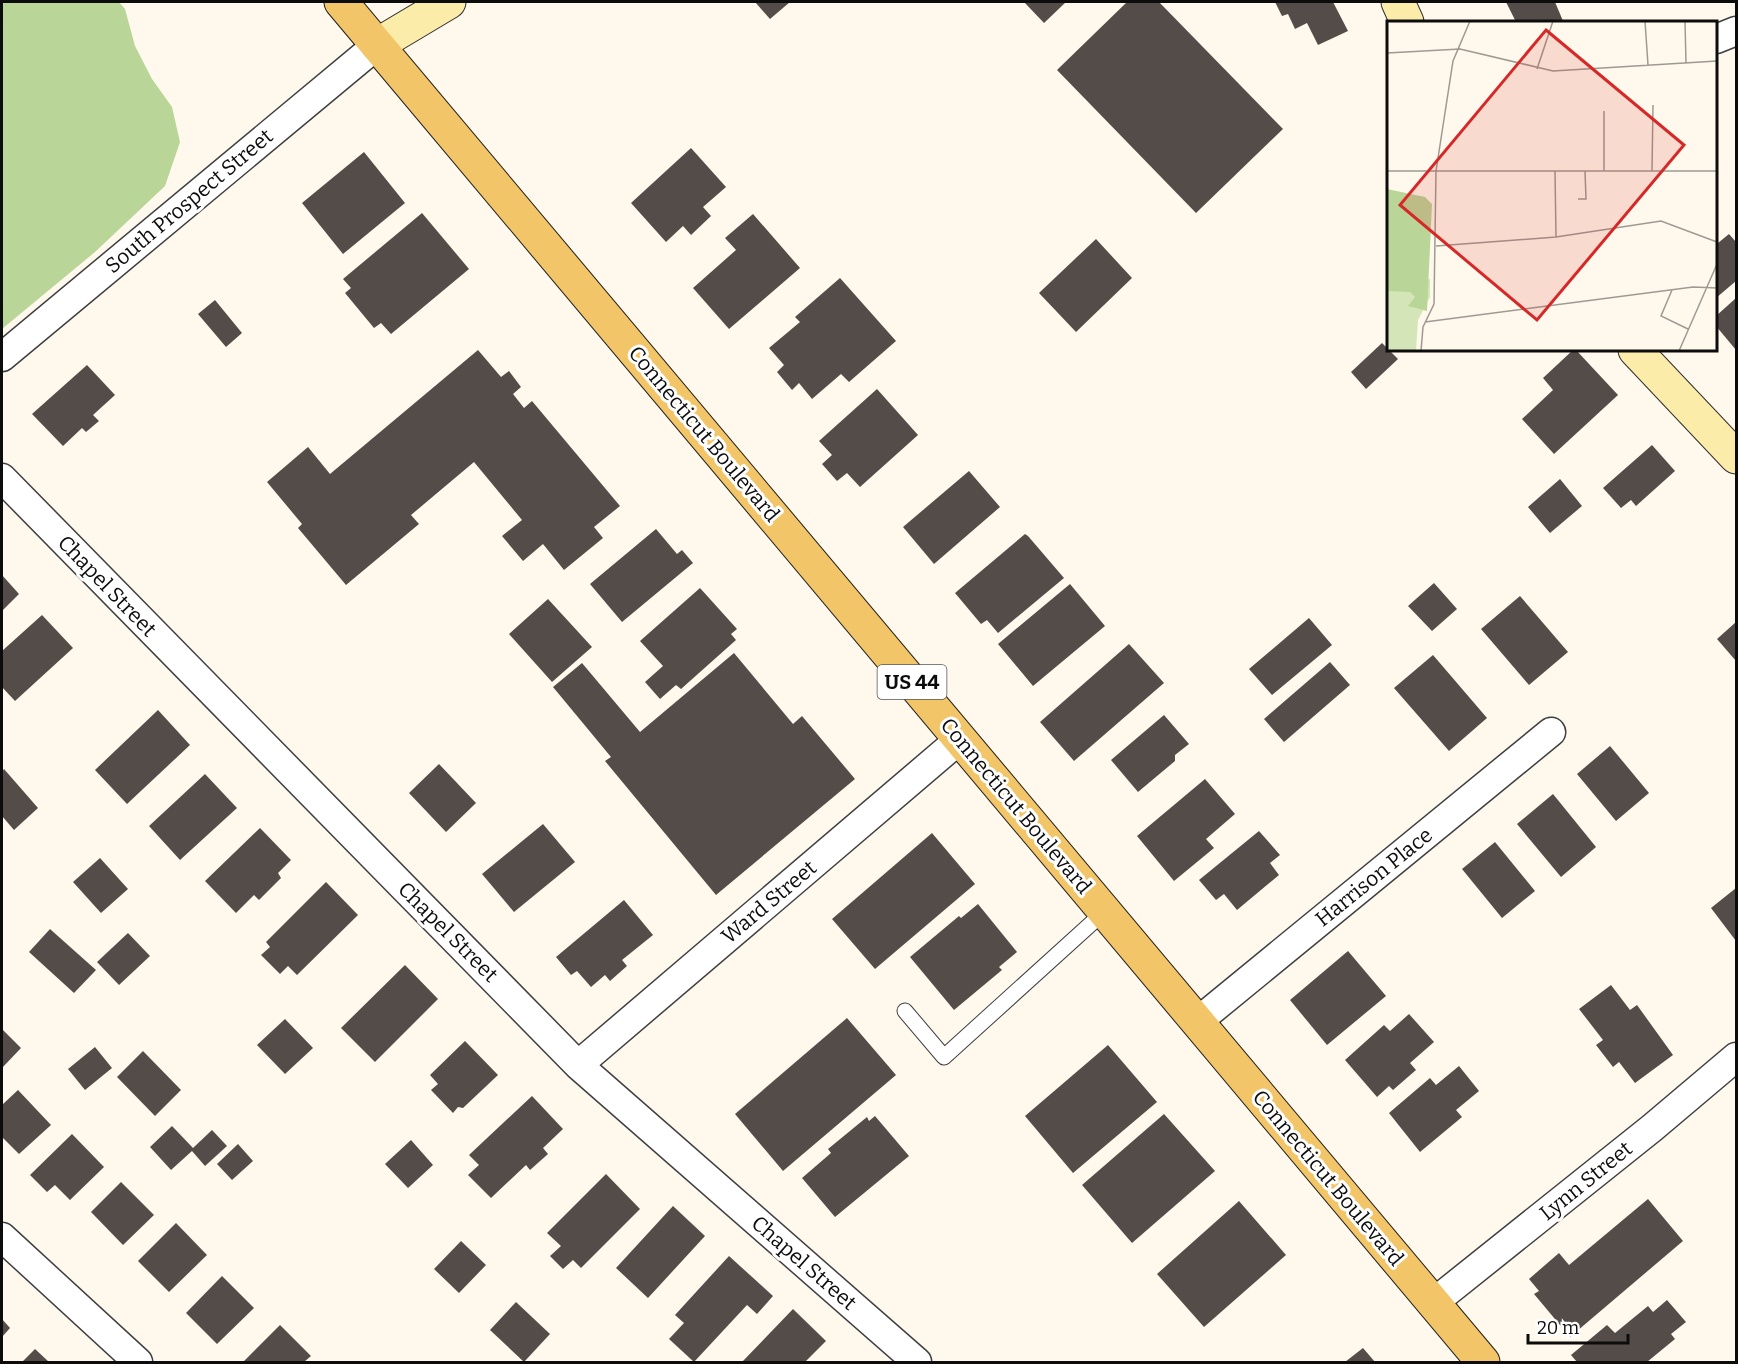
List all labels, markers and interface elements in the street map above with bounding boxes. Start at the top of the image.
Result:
inset map [1387,21,1717,351]
street label: South Prospect Street [100,123,278,279]
street label: Connecticut Boulevard [623,341,785,527]
street label: Chapel Street [52,530,162,642]
road number: US 44 [878,665,946,699]
street label: Connecticut Boulevard [935,713,1097,899]
street label: Harrison Place [1310,822,1438,932]
street label: Ward Street [716,855,822,949]
street label: Chapel Street [392,876,504,988]
street label: Connecticut Boulevard [1247,1085,1409,1271]
street label: Lynn Street [1534,1136,1638,1226]
street label: Chapel Street [746,1210,862,1316]
scale bar [1528,1307,1628,1345]
text: 20 m [1537,1317,1579,1339]

